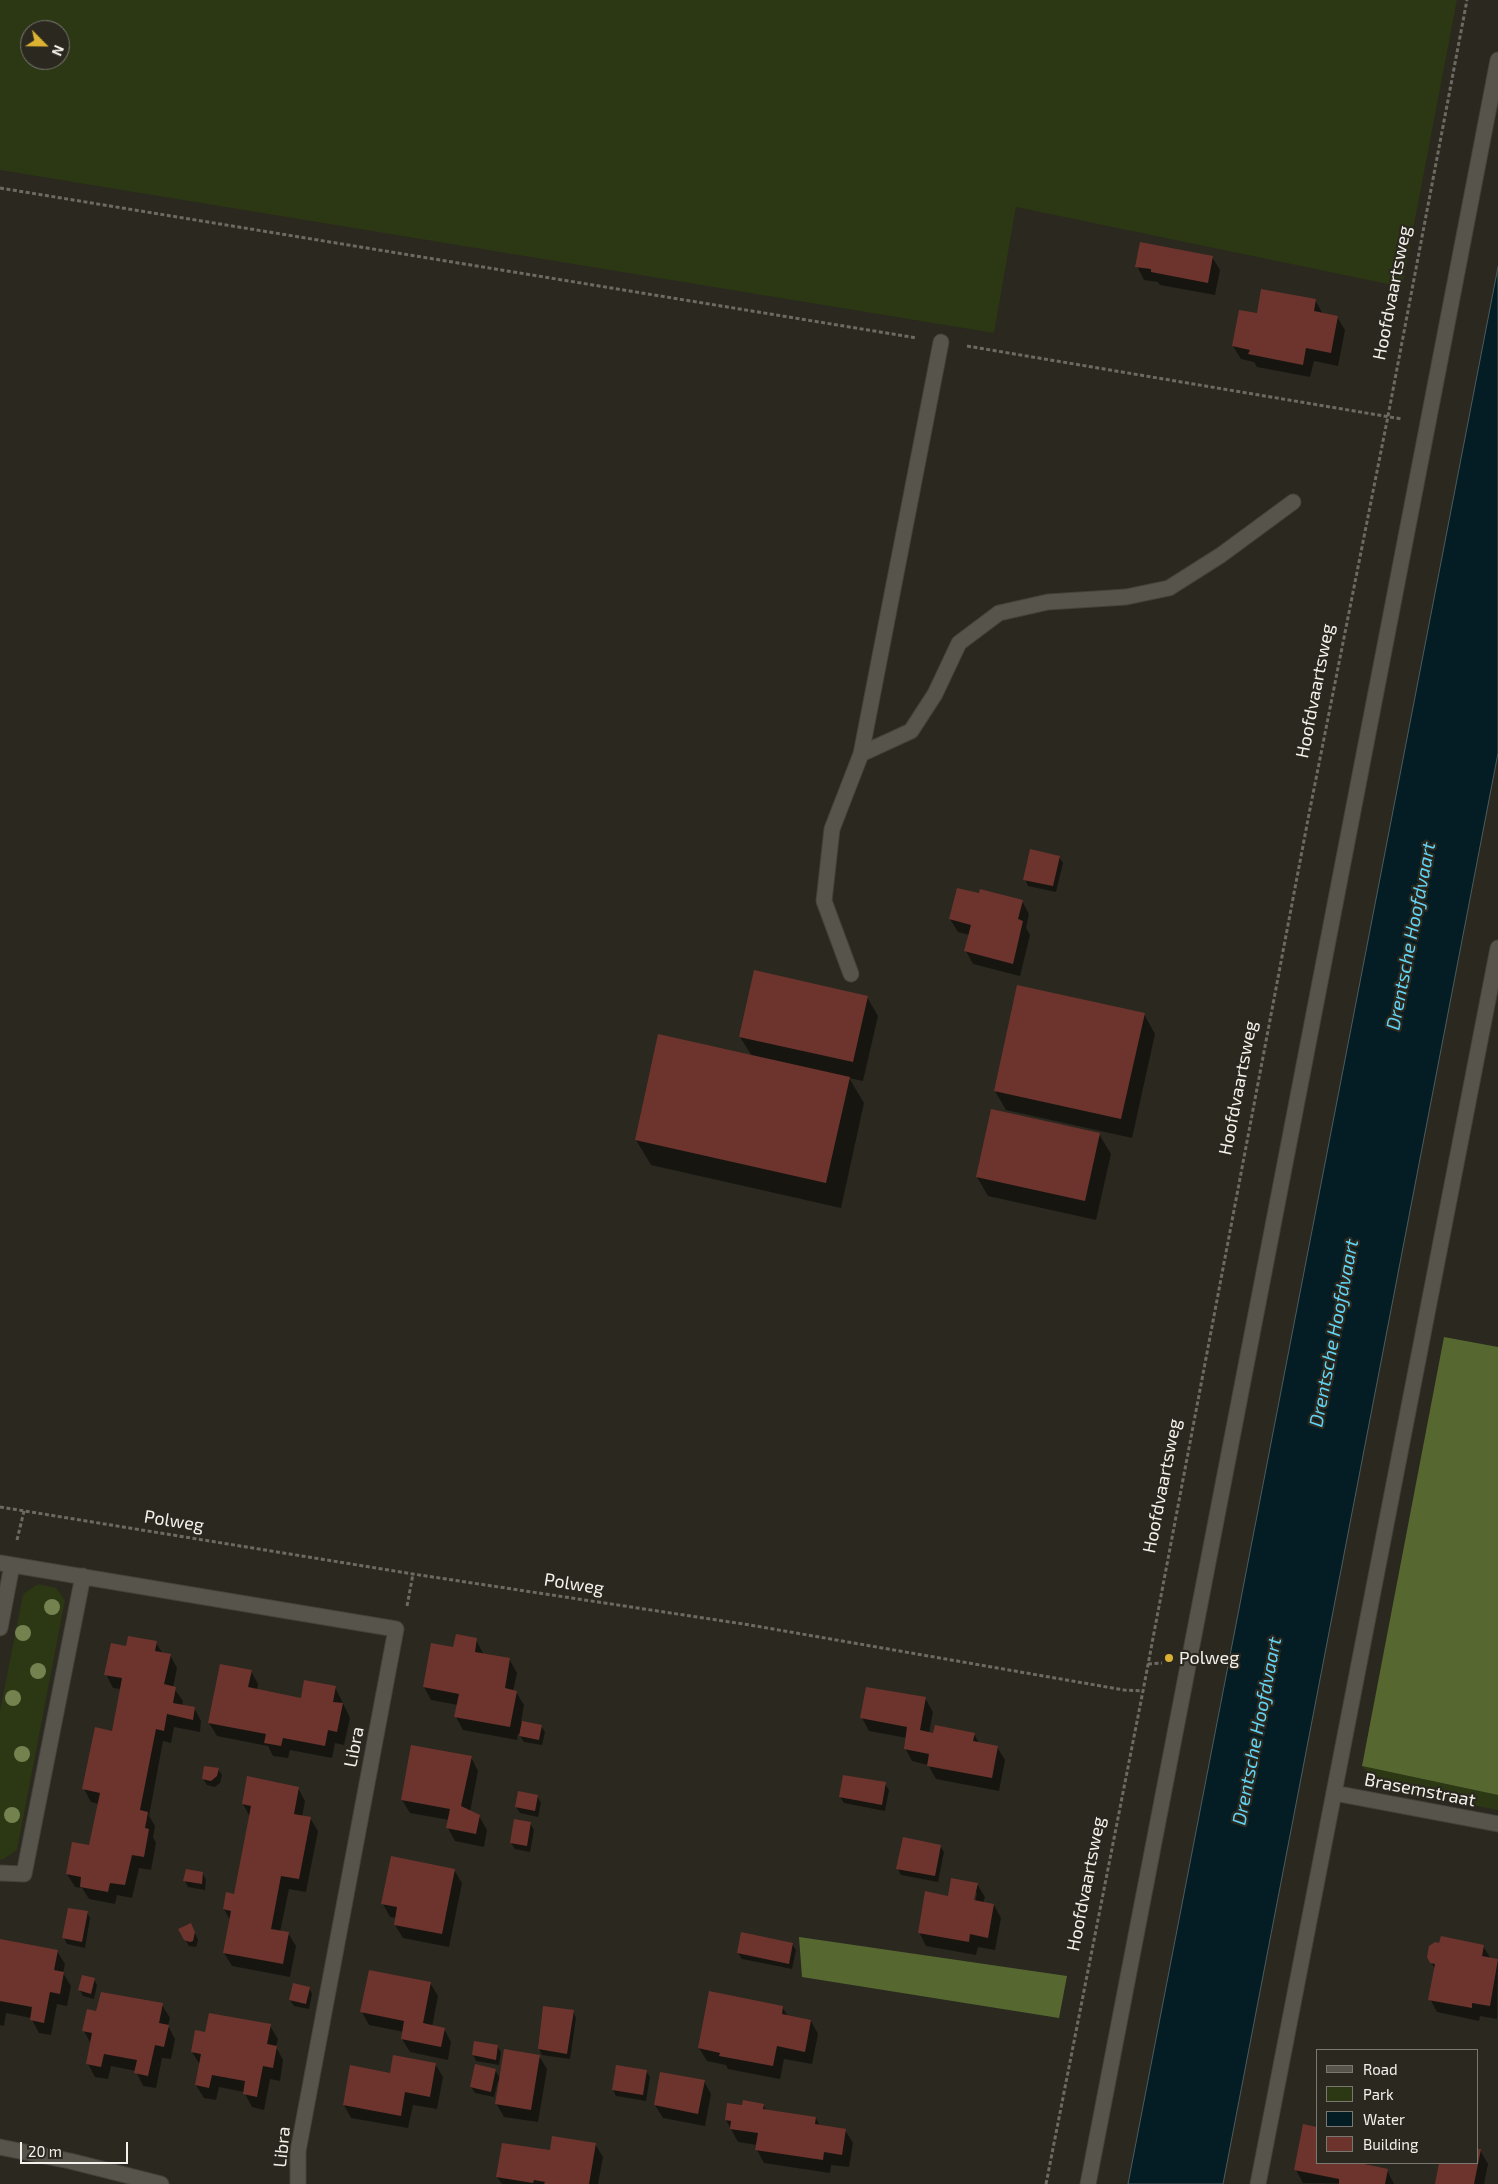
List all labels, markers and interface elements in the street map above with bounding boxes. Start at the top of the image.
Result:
north arrow [20,20,70,70]
text: N [49,43,68,59]
street label: Hoofdvaartsweg [1368,224,1416,362]
street label: Hoofdvaartsweg [1291,622,1339,760]
water label: Drentsche Hoofdvaart [1382,840,1440,1032]
street label: Hoofdvaartsweg [1214,1019,1262,1157]
water label: Drentsche Hoofdvaart [1305,1237,1363,1429]
street label: Hoofdvaartsweg [1138,1417,1186,1555]
street label: Polweg [143,1506,205,1536]
street label: Polweg [543,1569,605,1599]
water label: Drentsche Hoofdvaart [1228,1635,1286,1827]
place label: Polweg [1179,1647,1239,1669]
marker: Polweg [1163,1652,1175,1664]
street label: Libra [339,1725,369,1769]
street label: Brasemstraat [1363,1769,1477,1811]
street label: Hoofdvaartsweg [1062,1815,1110,1953]
legend [1316,2049,1478,2164]
text: Road [1363,2060,1398,2078]
text: Park [1363,2085,1394,2103]
text: Water [1363,2110,1405,2128]
street label: Libra [269,2125,295,2169]
scale bar [22,2132,130,2164]
text: Building [1363,2135,1418,2153]
text: 20 m [28,2142,62,2160]

